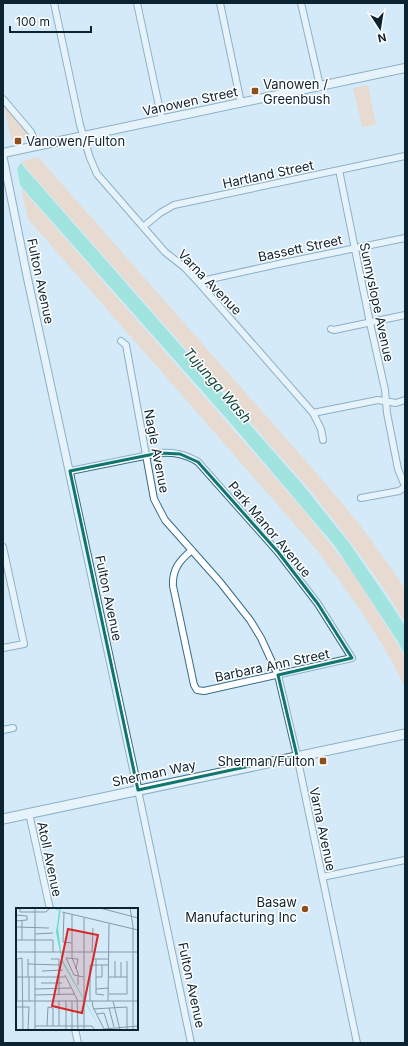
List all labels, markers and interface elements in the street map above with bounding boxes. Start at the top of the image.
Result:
scale bar [10,8,91,34]
north arrow [360,8,400,48]
text: 100 m [16,14,50,29]
text: N [377,30,388,46]
place label: Vanowen / Greenbush [263,76,330,107]
street label: Vanowen Street [141,83,239,119]
marker: Vanowen / Greenbush [250,86,260,96]
place label: Vanowen/Fulton [26,133,125,149]
marker: Vanowen/Fulton [13,136,23,146]
street label: Hartland Street [221,157,315,191]
street label: Bassett Street [256,231,344,265]
street label: Fulton Avenue [24,237,58,325]
street label: Sunnyslope Avenue [357,241,397,363]
street label: Varna Avenue [175,246,245,318]
water label: Tujunga Wash [181,344,255,426]
street label: Nagle Avenue [141,408,173,494]
street label: Park Manor Avenue [225,478,315,580]
street label: Fulton Avenue [92,554,126,642]
street label: Barbara Ann Street [213,645,331,685]
place label: Sherman/Fulton [217,753,315,769]
street label: Sherman Way [111,756,197,790]
marker: Sherman/Fulton [318,756,328,766]
street label: Varna Avenue [306,786,340,872]
street label: Atoll Avenue [34,820,66,898]
place label: Basaw Manufacturing Inc [185,894,297,925]
marker: Basaw Manufacturing Inc [300,904,310,914]
inset map [16,908,138,1030]
street label: Fulton Avenue [175,941,209,1029]

